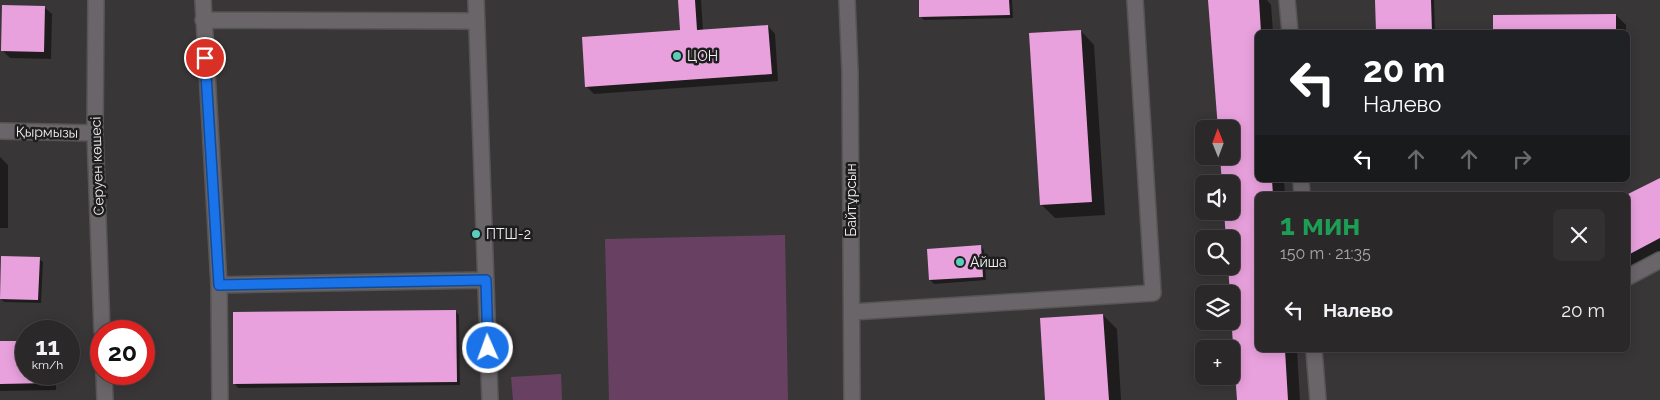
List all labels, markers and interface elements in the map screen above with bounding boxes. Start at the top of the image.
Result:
pin [184,37,226,79]
icon: arrive [191,44,219,72]
place label: ЦОН [687,48,718,64]
text: 20 m [1363,49,1445,90]
marker: ЦОН [671,50,683,62]
icon: left [1280,50,1345,115]
text: Налево [1363,91,1441,117]
street label: Серуен көшесі [87,116,107,216]
north arrow [1195,120,1240,165]
map controls [1195,120,1240,385]
street label: Қырмызы [16,123,78,141]
icon: left [1349,145,1377,173]
icon: ahead [1402,145,1430,173]
icon: ahead [1455,145,1483,173]
icon: right [1508,145,1536,173]
street label: Байтұрсын [843,163,859,237]
button: sound [1195,175,1240,220]
text: 1 мин [1280,207,1360,242]
button: close [1553,209,1605,261]
place label: ПТШ-2 [486,226,531,242]
marker: ПТШ-2 [470,228,482,240]
button: search [1195,230,1240,275]
text: 150 m · 21:35 [1280,244,1371,263]
place label: Айша [970,254,1007,270]
marker: Айша [954,256,966,268]
button: layers [1195,285,1240,330]
icon: left [1280,296,1308,324]
text: Налево [1323,299,1393,321]
text: 20 m [1561,299,1605,321]
speed limit sign: 20 [90,320,155,385]
position arrow [461,321,513,373]
text: 11 [35,331,60,361]
button: + [1195,340,1240,385]
text: km/h [32,358,63,372]

